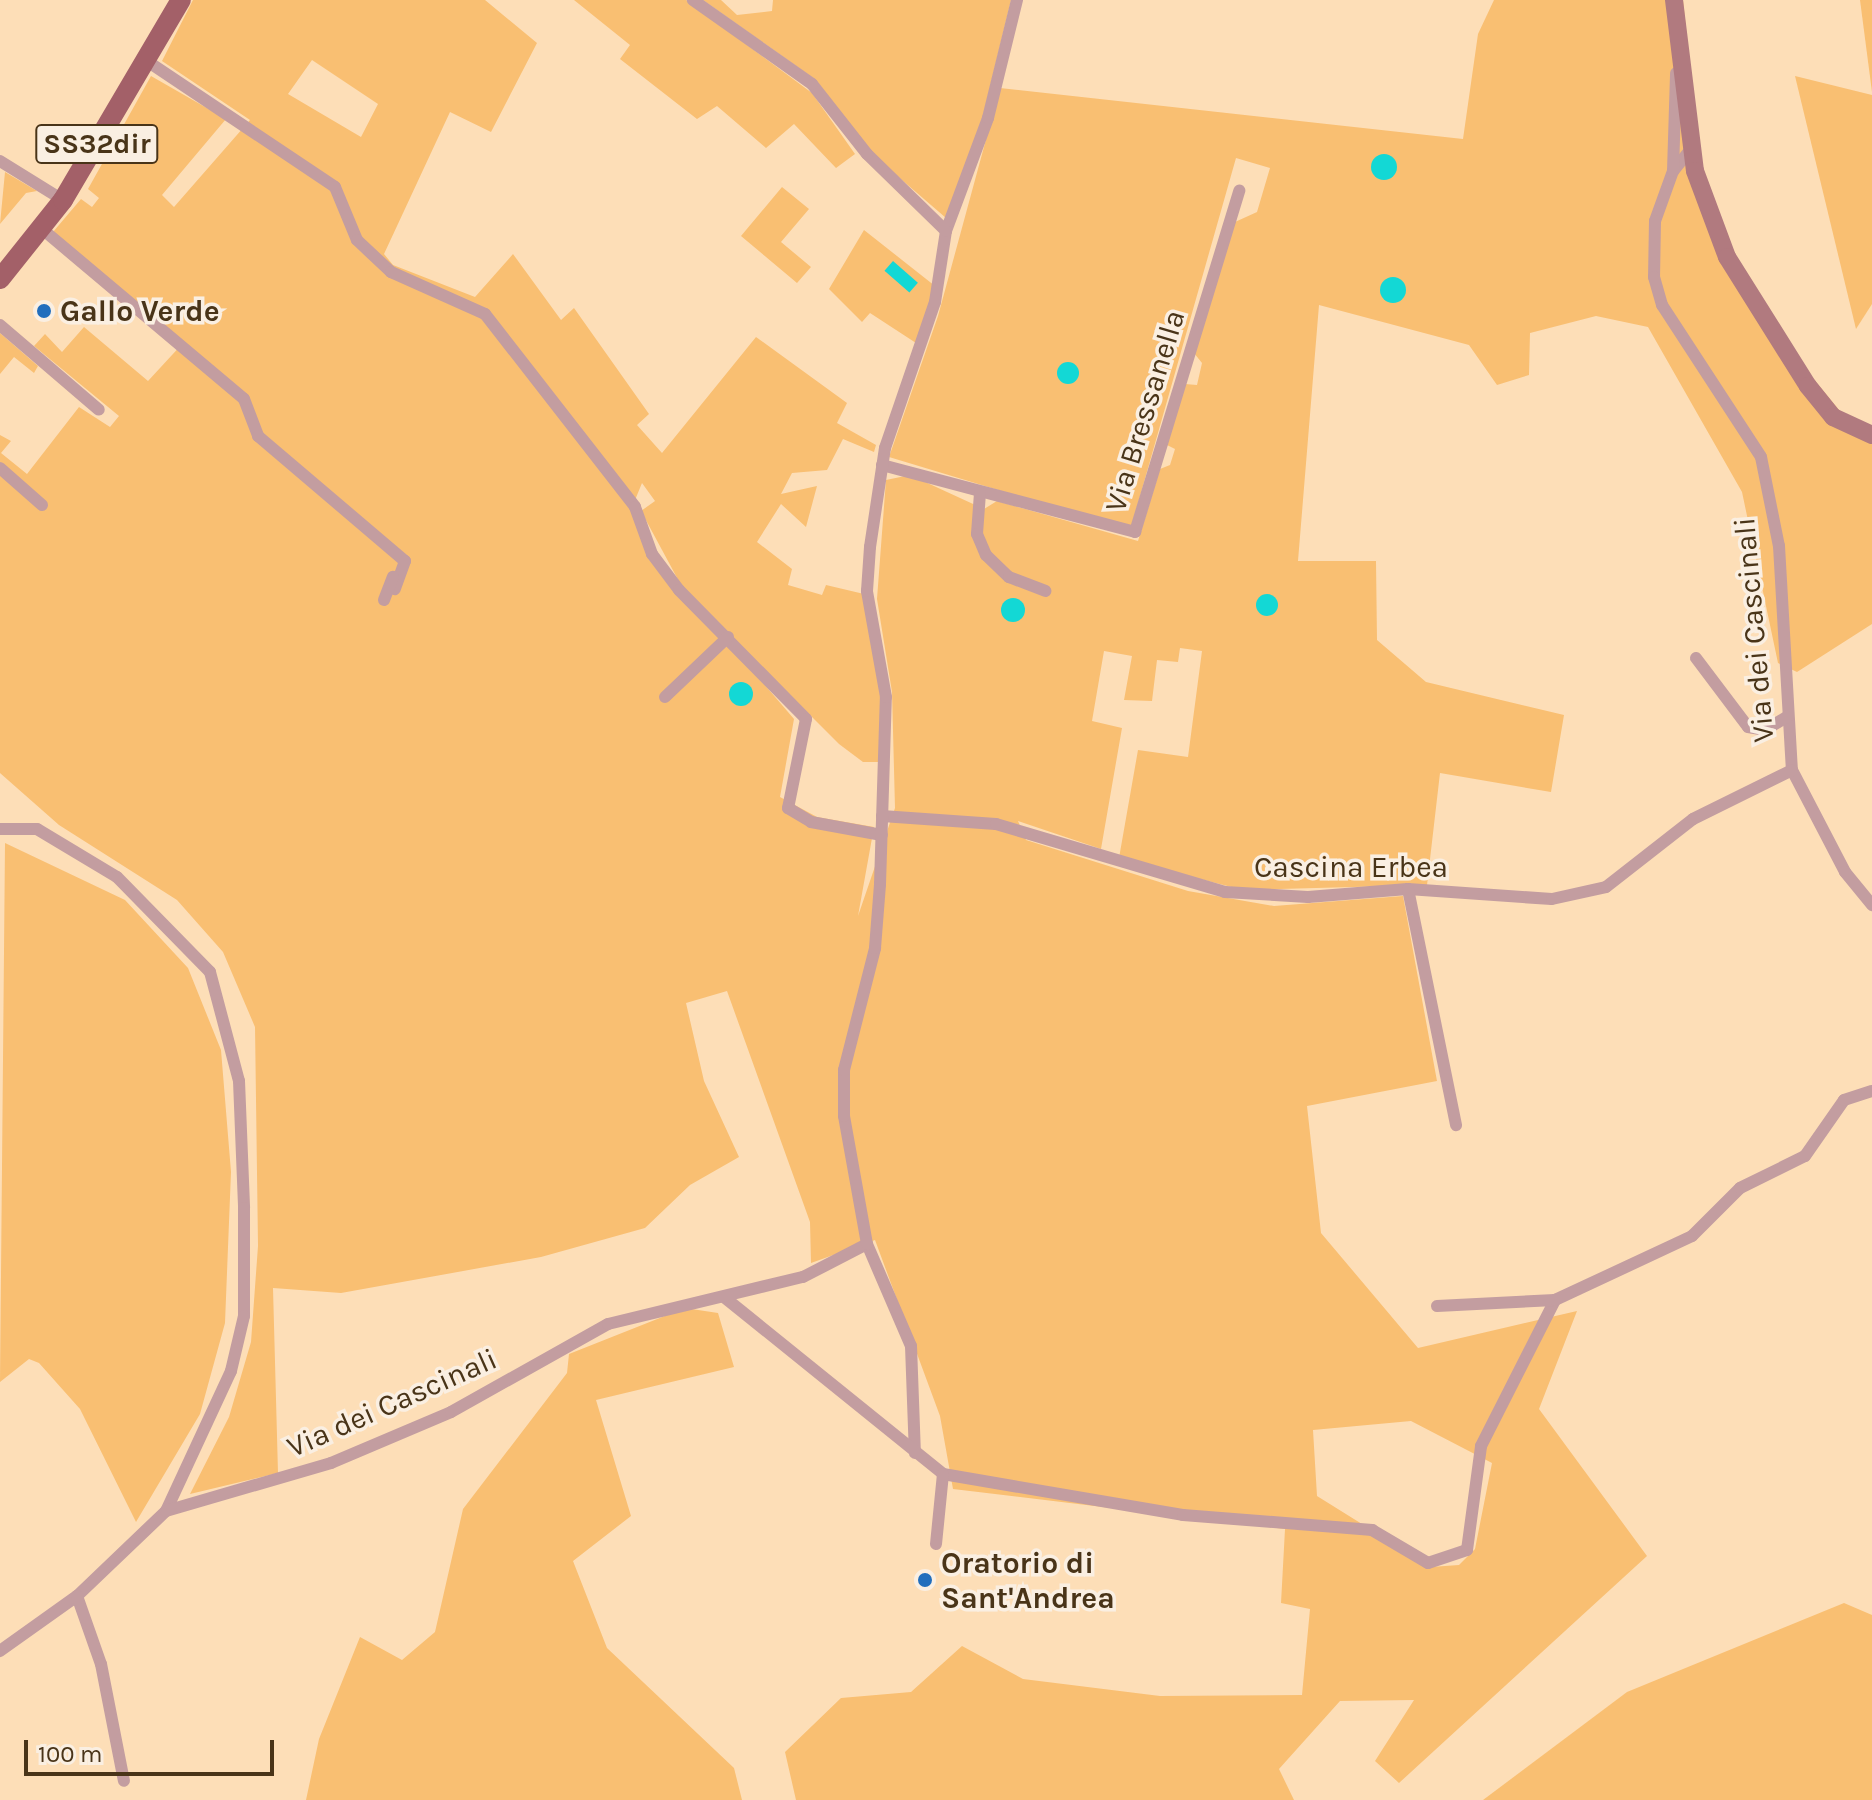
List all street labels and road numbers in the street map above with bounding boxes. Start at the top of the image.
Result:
road number: SS32dir [35,120,159,168]
street label: Via Bressanella [1097,306,1193,516]
street label: Via dei Cascinali [1726,516,1782,744]
street label: Cascina Erbea [1254,849,1448,885]
street label: Via dei Cascinali [282,1341,502,1465]

